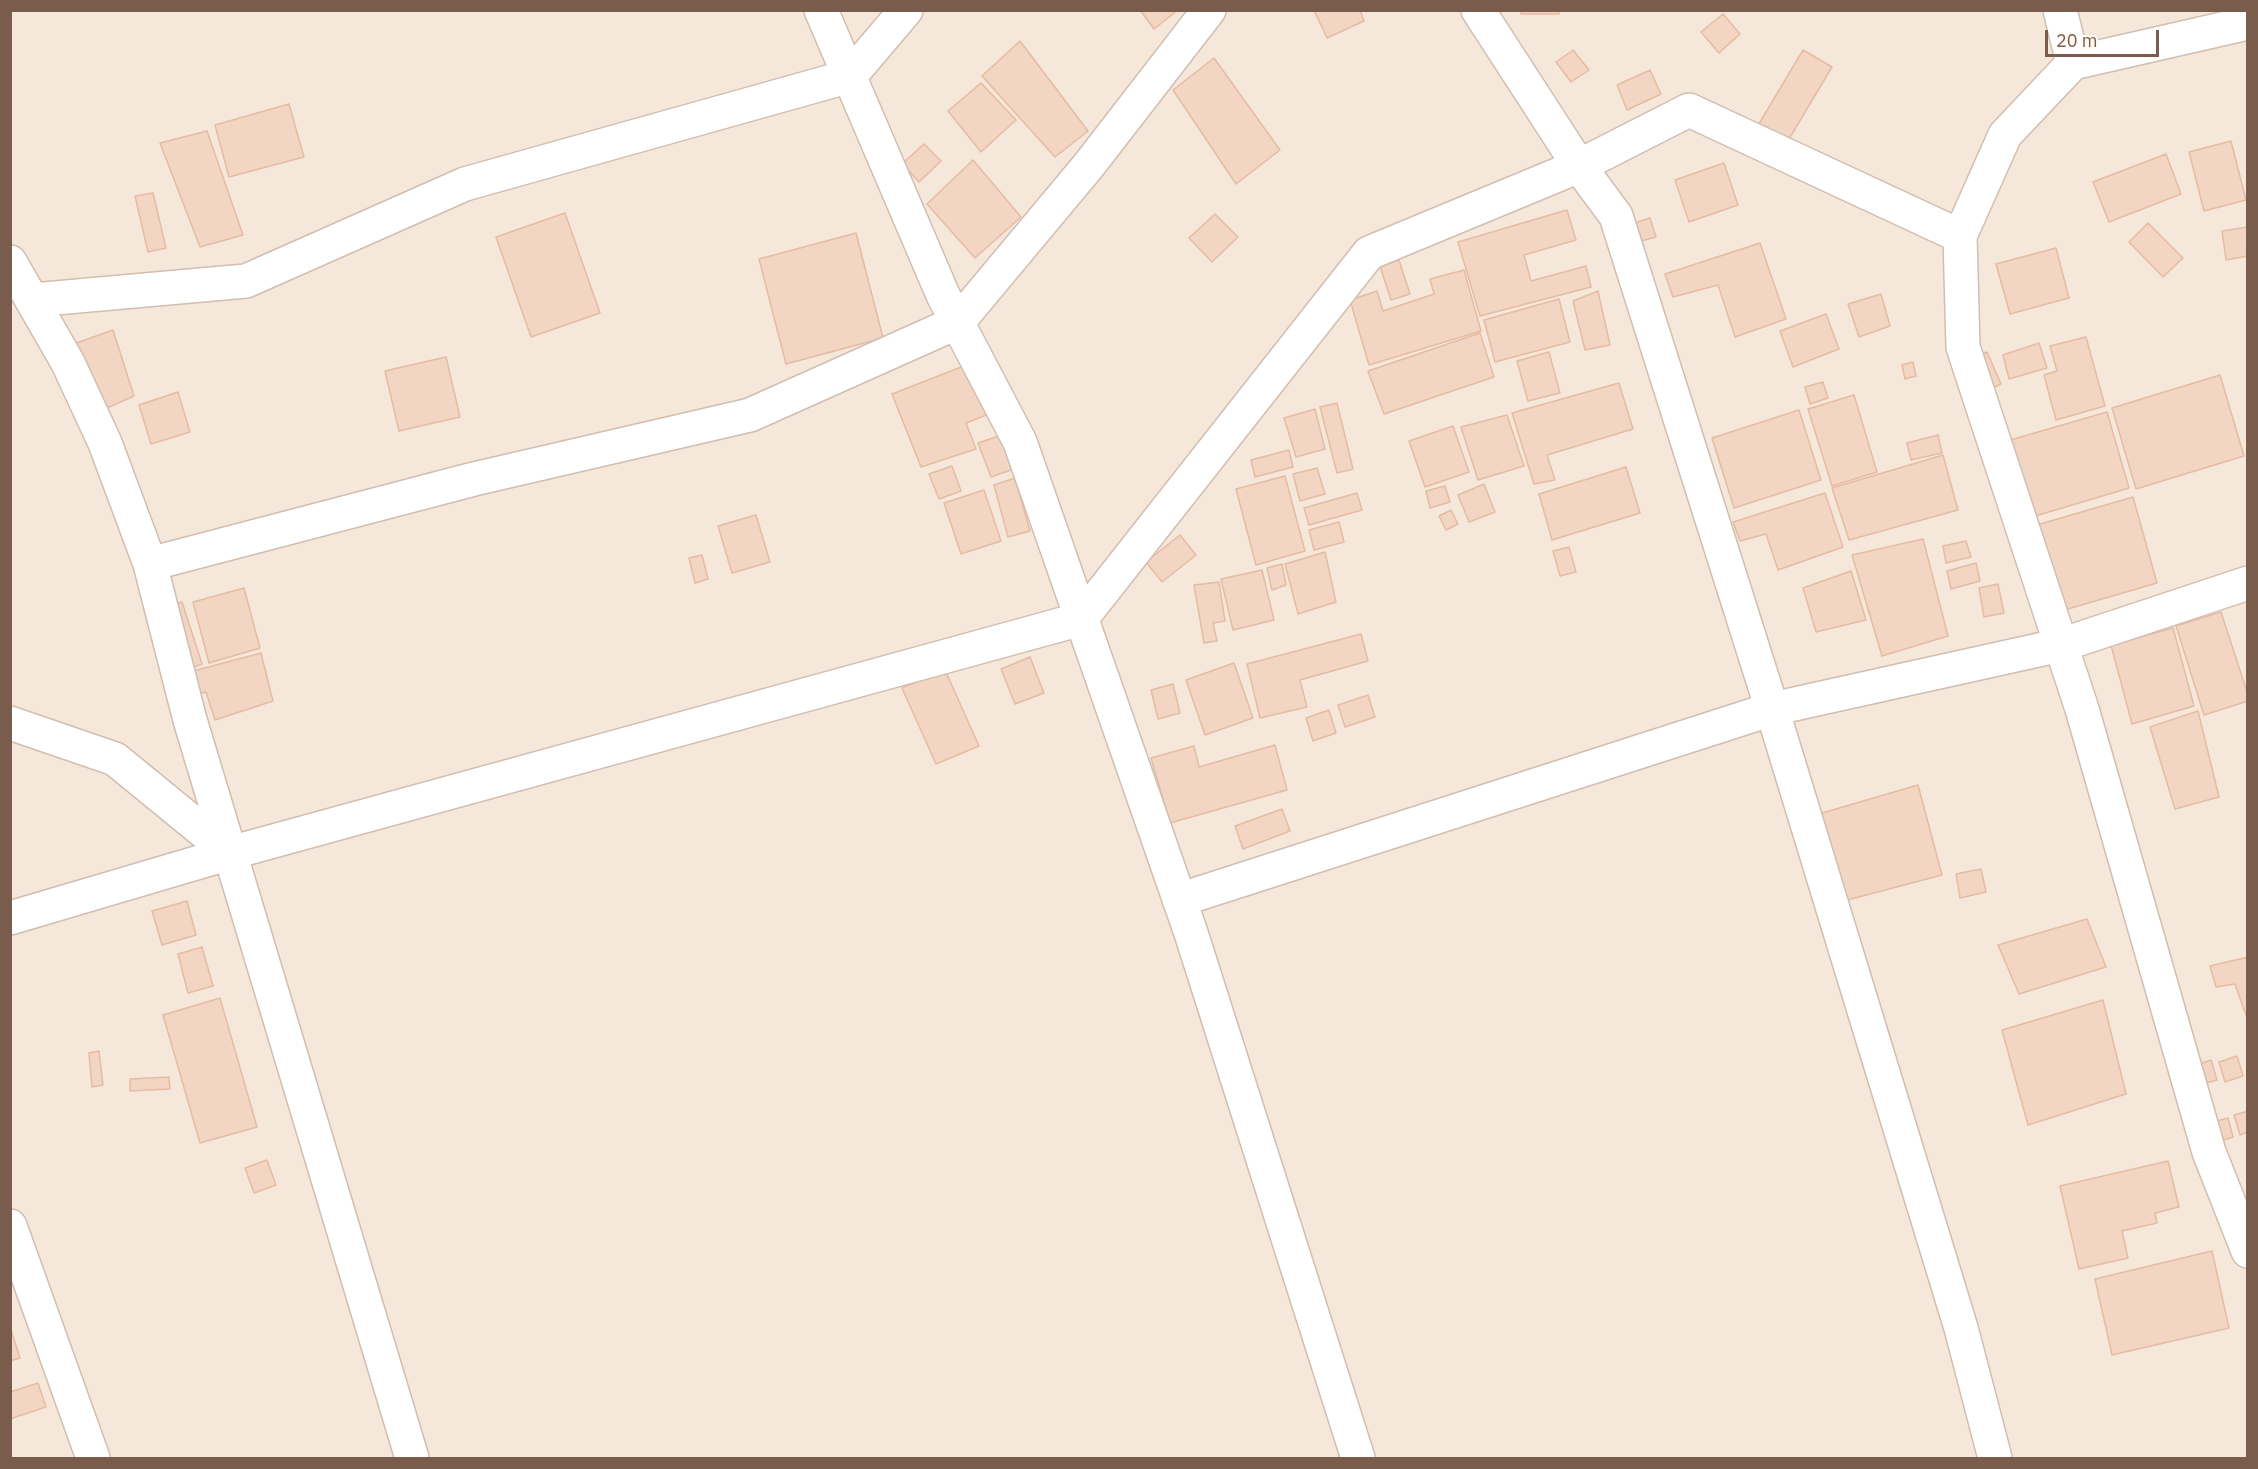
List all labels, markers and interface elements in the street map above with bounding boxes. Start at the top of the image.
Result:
scale bar [2048,18,2162,56]
text: 20 m [2056,29,2098,52]

